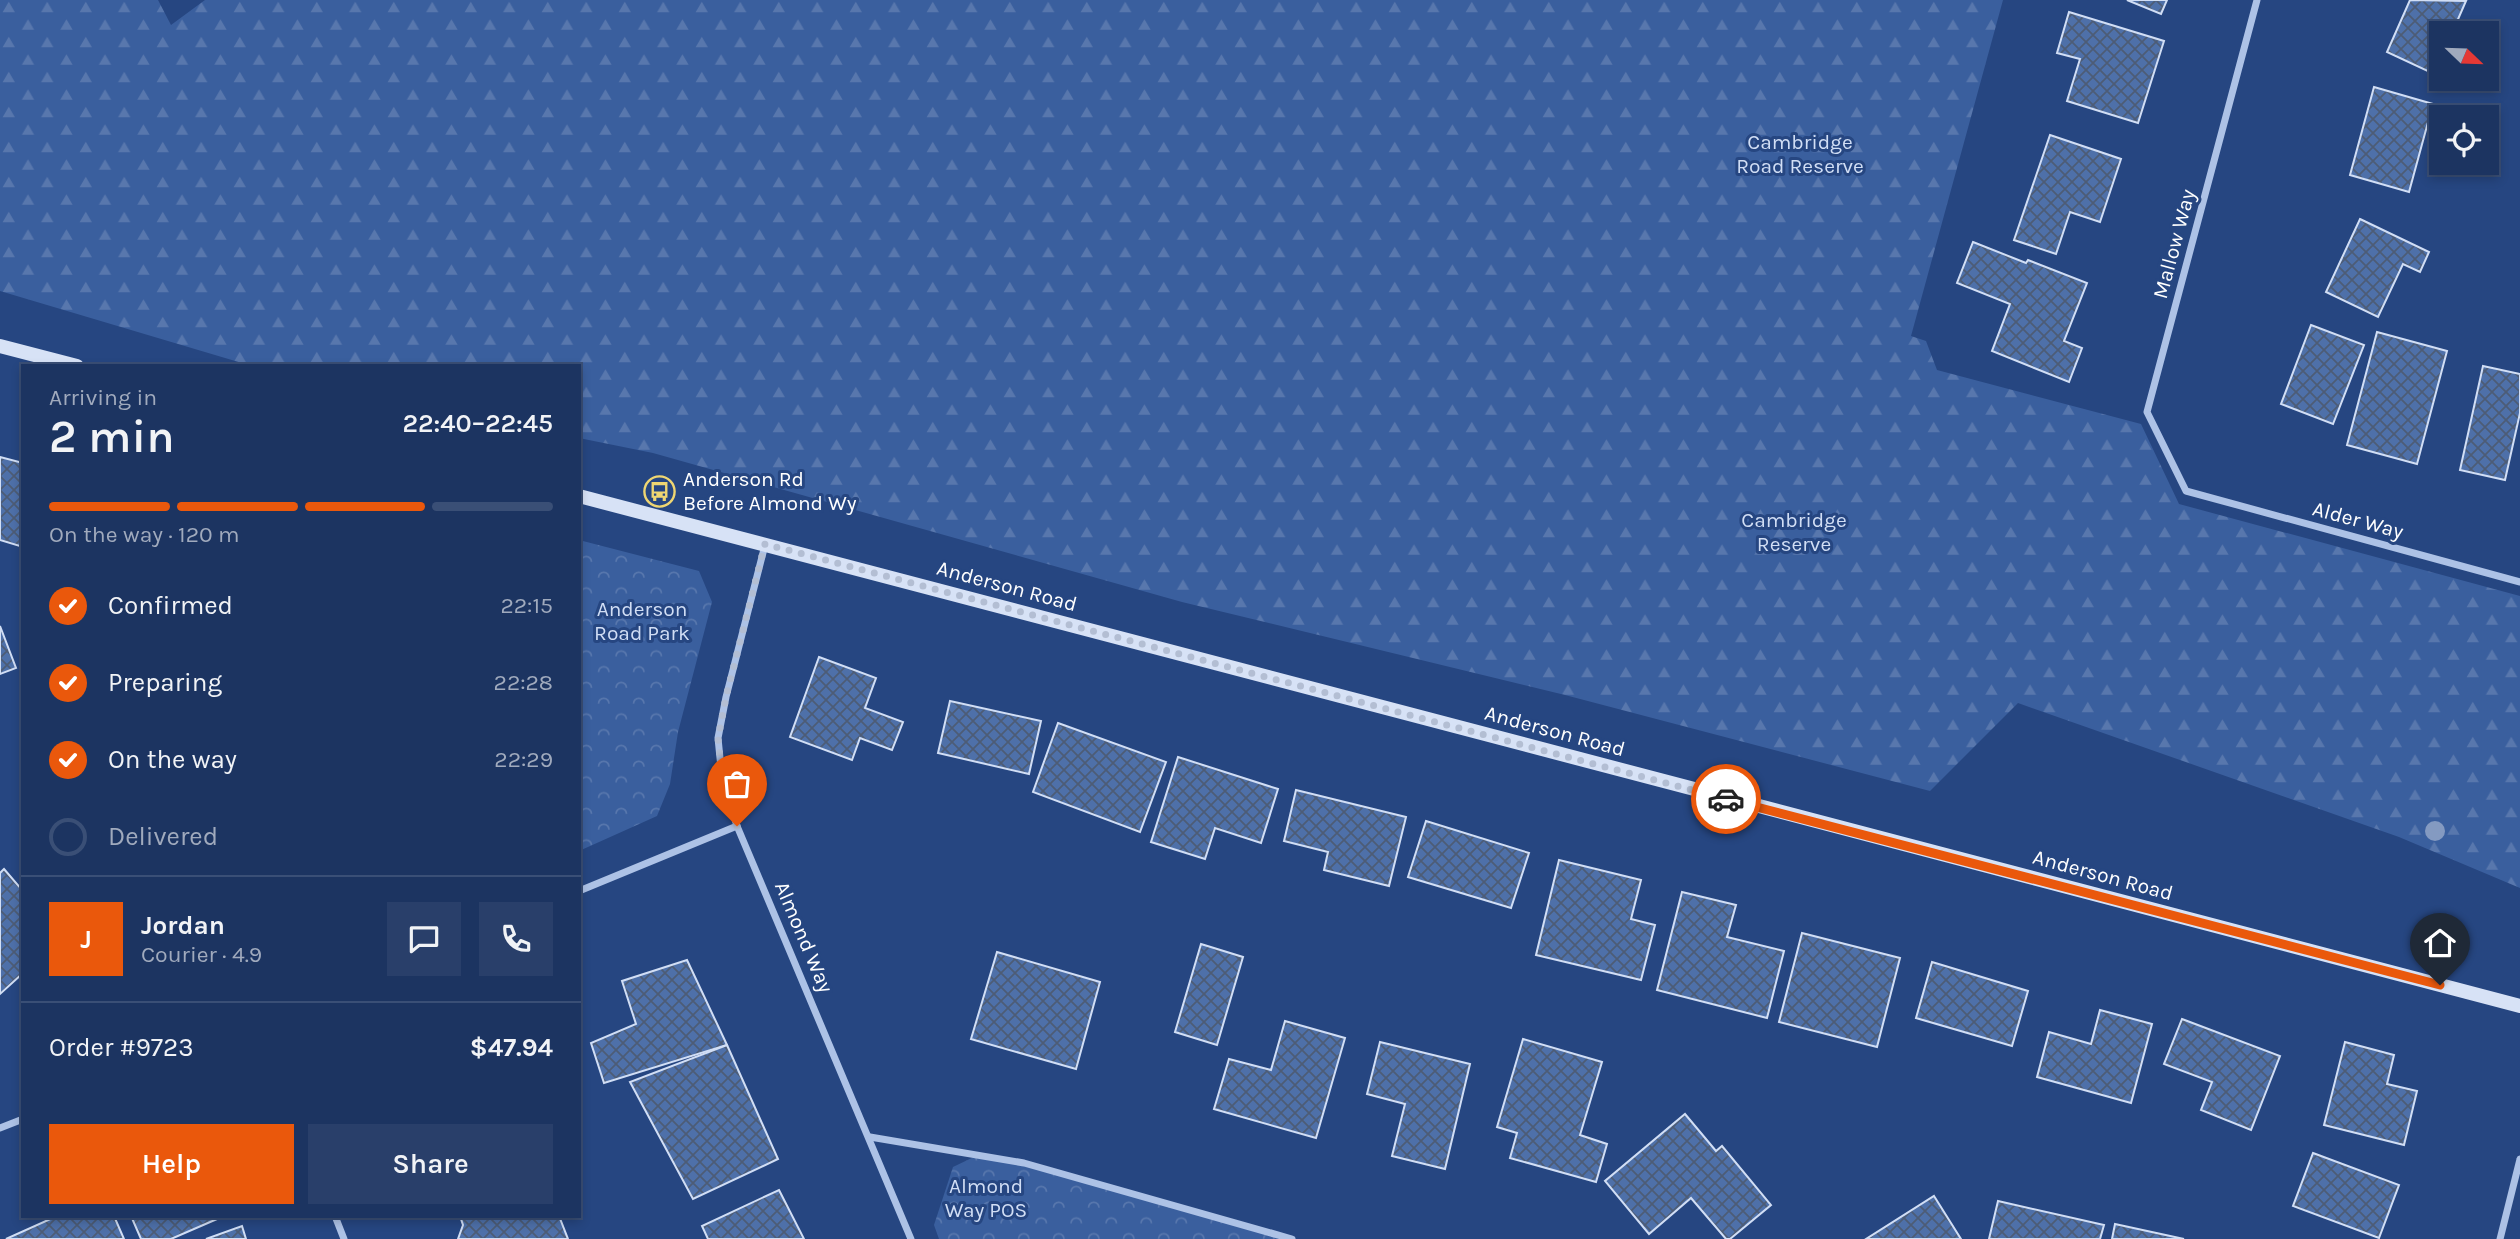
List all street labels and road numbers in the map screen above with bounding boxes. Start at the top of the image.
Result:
street label: Mallow Way [2148,186,2200,301]
street label: Alder Way [2310,496,2406,544]
street label: Anderson Road [934,556,1080,616]
street label: Anderson Road [1482,701,1628,761]
street label: Anderson Road [2030,845,2176,905]
street label: Almond Way [770,878,838,996]

